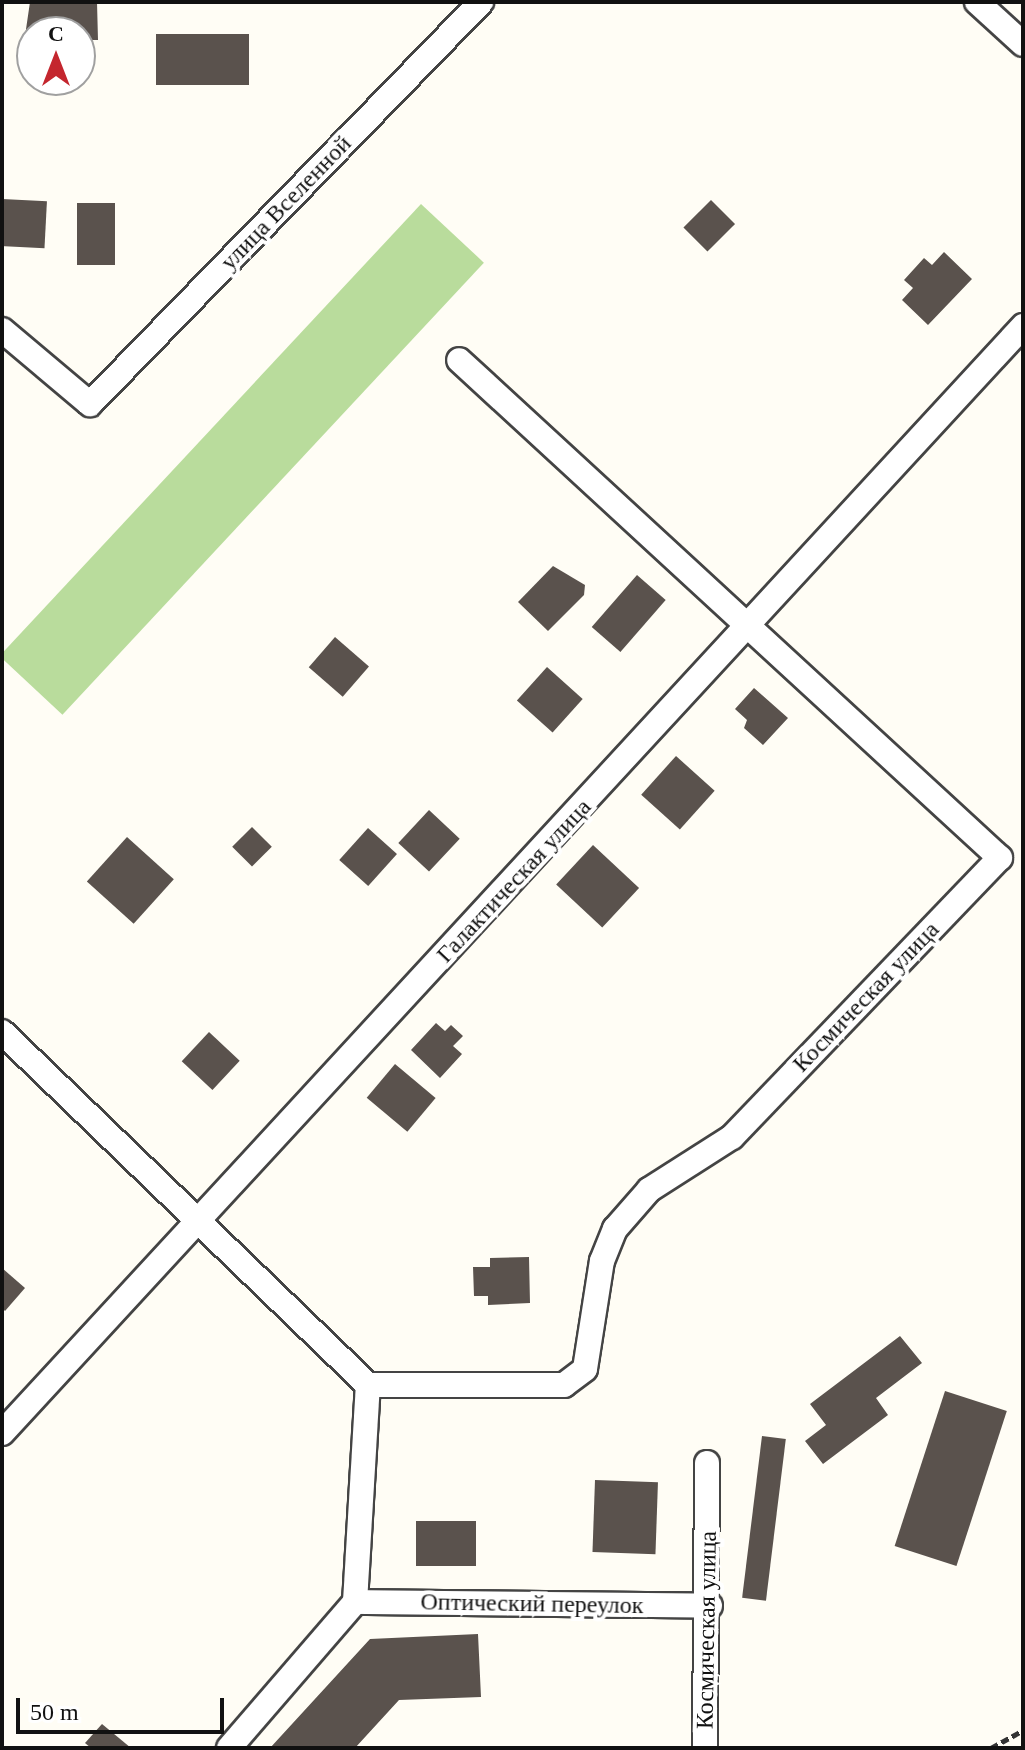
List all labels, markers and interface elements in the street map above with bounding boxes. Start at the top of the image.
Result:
north arrow [16,16,96,96]
text: С [48,21,64,46]
street label: улица Вселенной [215,130,357,276]
street label: Галактическая улица [431,793,597,969]
street label: Космическая улица [787,916,945,1078]
street label: Космическая улица [691,1531,723,1729]
street label: Оптический переулок [420,1588,644,1620]
scale bar [20,1682,228,1732]
text: 50 m [30,1699,79,1725]

